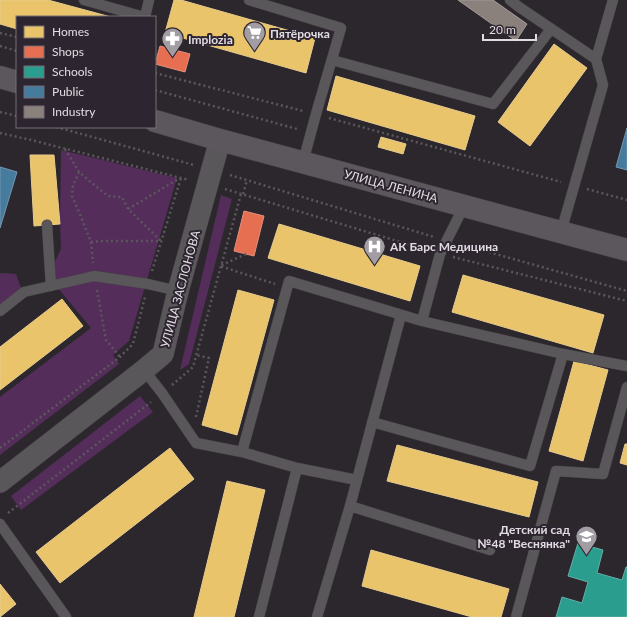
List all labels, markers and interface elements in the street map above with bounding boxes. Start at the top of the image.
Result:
legend [16,16,156,128]
scale bar [483,16,536,42]
supermarket icon: Пятёрочка [242,20,268,53]
text: 20 m [489,22,516,37]
text: Homes [52,24,89,39]
pharmacy icon: Implozia [159,26,185,59]
place label: Пятёрочка [270,26,330,41]
place label: Implozia [188,32,233,47]
text: Shops [52,44,84,59]
text: Schools [52,64,93,79]
text: Public [52,84,84,99]
text: Industry [52,104,96,119]
street label: УЛИЦА ЛЕНИНА [342,166,440,206]
street label: УЛИЦА ЗАСЛОНОВА [157,228,203,349]
hospital icon: АК Барс Медицина [361,233,387,266]
place label: АК Барс Медицина [389,239,498,254]
place label: Детский сад №48 "Веснянка" [477,522,570,551]
school or university icon: Детский сад №48 "Веснянка" [573,523,599,556]

